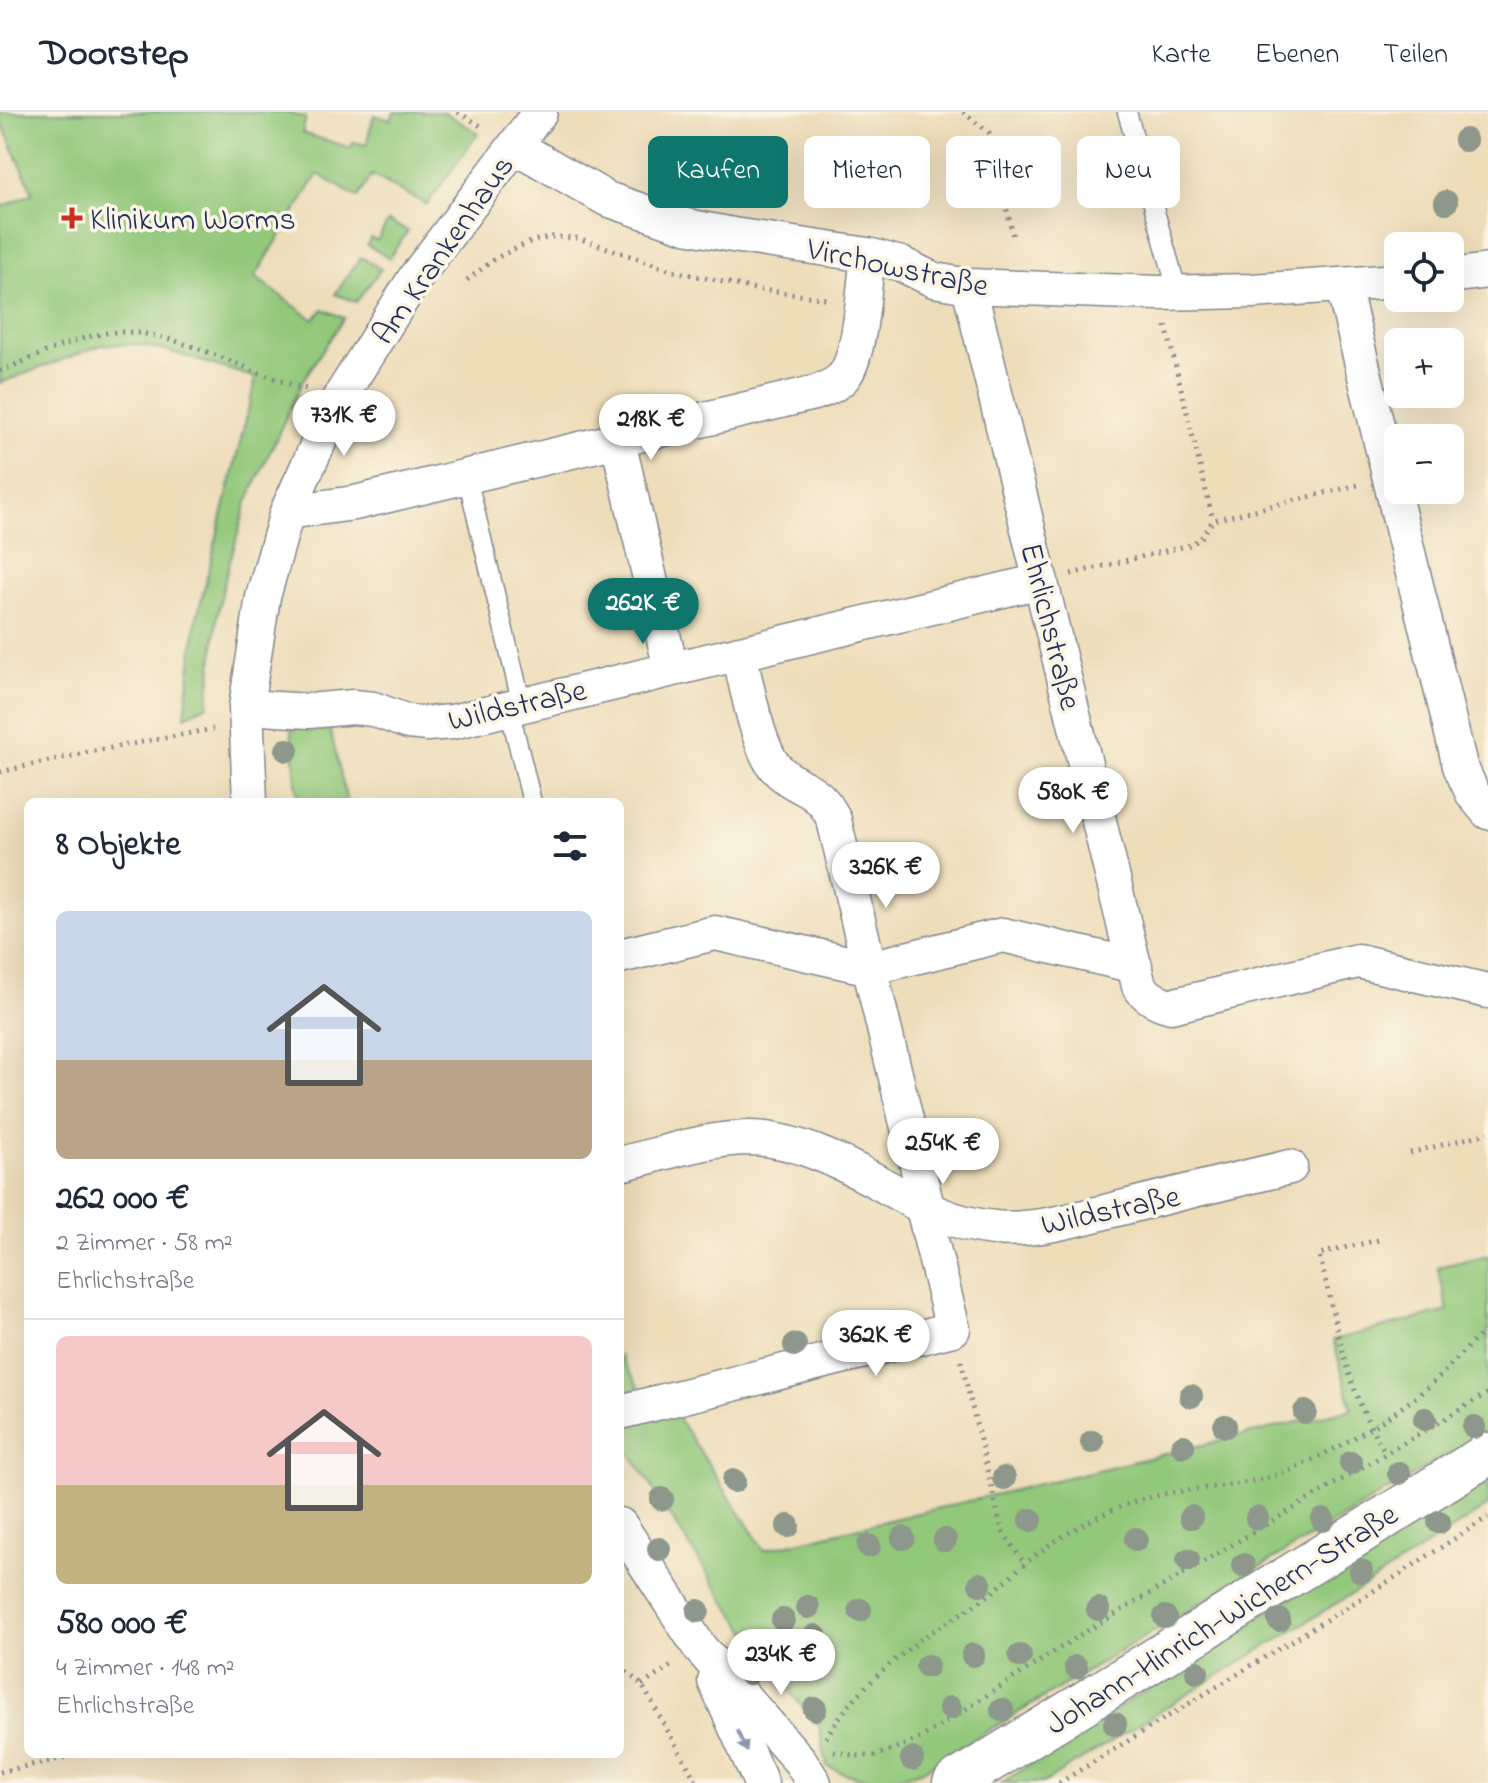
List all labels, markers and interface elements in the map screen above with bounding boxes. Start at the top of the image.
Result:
text: Doorstep [40,27,189,83]
text: Karte [1152,35,1211,76]
text: Ebenen [1255,35,1339,76]
text: Teilen [1383,35,1448,76]
chip: Kaufen [648,136,788,208]
chip: Mieten [804,136,930,208]
chip: Filter [946,136,1061,208]
chip: Neu [1077,136,1180,208]
street label: Am Krankenhaus [362,147,528,355]
place label: Klinikum Worms [90,198,296,245]
marker: Klinikum Worms [61,207,83,229]
street label: Virchowstraße [801,227,993,312]
map controls [1384,232,1464,504]
button: locate [1384,232,1464,312]
button: + [1384,328,1464,408]
pin: 731K € [279,390,409,458]
pin: 218K € [586,394,716,462]
text: 731K € [311,397,377,435]
text: 218K € [617,401,685,439]
button: − [1384,424,1464,504]
street label: Ehrlichstraße [1005,539,1092,716]
pin: 262K € [578,578,708,646]
text: 262K € [606,585,680,623]
street label: Wildstraße [444,669,592,746]
pin: 580K € [1008,767,1138,835]
text: 580K € [1036,774,1110,812]
text: 8 Objekte [56,821,180,871]
icon: filters [548,824,592,868]
pin: 326K € [821,842,951,910]
text: 326K € [850,849,922,887]
icon: home [252,963,396,1107]
pin: 254K € [878,1118,1008,1186]
text: 254K € [905,1125,981,1163]
text: 262 000 € [56,1175,190,1225]
street label: Wildstraße [1037,1175,1185,1250]
text: 2 Zimmer · 58 m² [56,1225,233,1263]
text: Ehrlichstraße [56,1263,194,1301]
pin: 362K € [811,1310,941,1378]
text: 362K € [840,1317,912,1355]
icon: home [252,1388,396,1532]
street label: Johann-Hinrich-Wichern-Straße [1038,1493,1409,1749]
text: 580 000 € [56,1600,188,1650]
pin: 234K € [716,1629,846,1697]
text: 234K € [745,1636,817,1674]
text: 4 Zimmer · 148 m² [56,1650,234,1688]
text: Ehrlichstraße [56,1688,194,1726]
one-way arrow [735,1729,748,1753]

